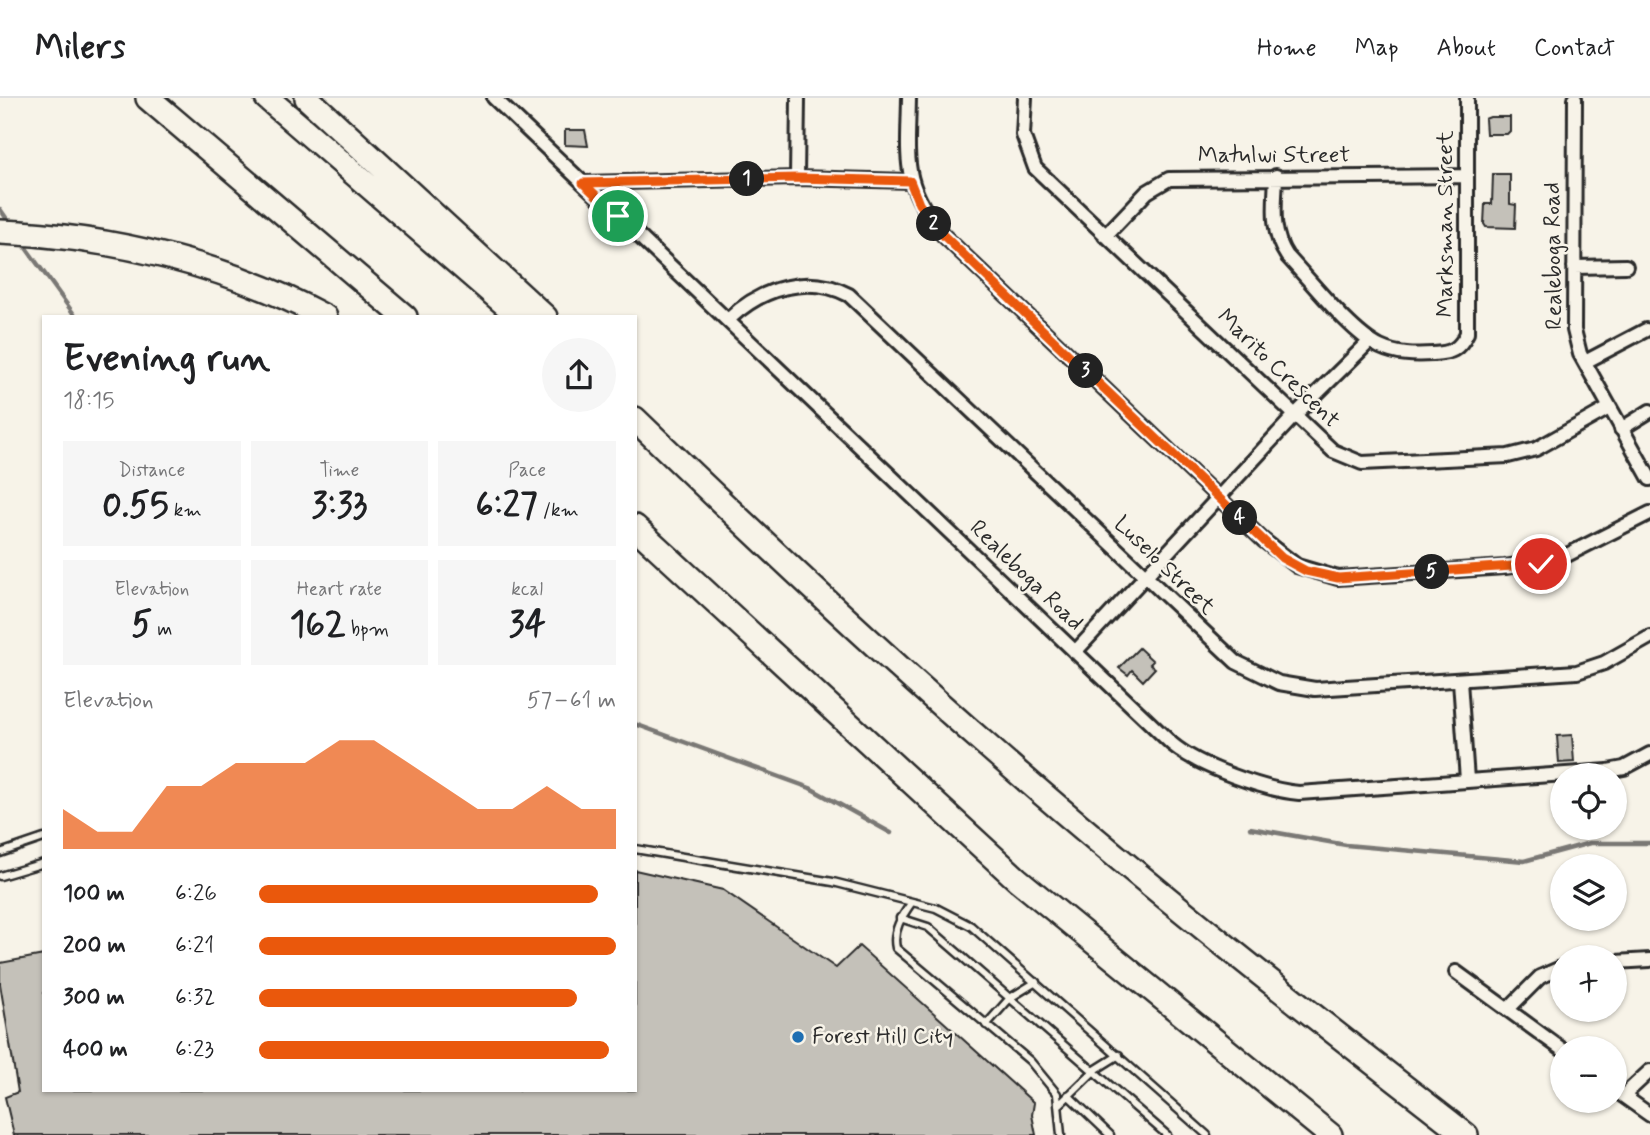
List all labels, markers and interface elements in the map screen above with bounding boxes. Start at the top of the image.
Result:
text: Milers [35,26,125,70]
text: Home [1257,33,1317,64]
text: Map [1355,33,1399,64]
text: About [1437,33,1496,64]
text: Contact [1534,33,1615,64]
street label: Marksman Street [1431,130,1461,317]
street label: Matulwi Street [1198,141,1350,171]
pin: 1 [730,162,764,196]
text: 1 [742,166,751,191]
street label: Realeboga Road [1538,182,1570,330]
pin [588,186,648,246]
icon: arrive [599,197,637,235]
pin: 2 [916,206,951,242]
text: 2 [929,211,938,236]
street label: Marito Crescent [1210,303,1346,435]
text: Evening run [63,335,270,384]
button: share [542,338,616,412]
pin: 3 [1068,354,1104,388]
text: 3 [1081,358,1090,383]
text: 18:15 [63,386,115,416]
text: Distance [118,458,185,483]
text: Time [320,458,359,483]
text: Pace [508,458,546,483]
text: 0.55 [102,483,169,529]
text: 3:33 [312,483,367,529]
text: 6:27 [476,483,538,529]
text: km [169,498,202,523]
text: /km [538,498,579,523]
pin: 4 [1222,500,1258,536]
text: 4 [1234,505,1245,530]
street label: Luselo Street [1107,510,1222,622]
street label: Realeboga Road [962,514,1090,638]
pin [1511,534,1571,594]
icon: check [1522,545,1560,583]
pin: 5 [1414,554,1450,589]
text: 5 [1426,559,1437,584]
text: Elevation [114,577,189,602]
text: Heart rate [297,577,382,602]
text: kcal [511,577,543,602]
text: 5 [131,602,152,648]
text: 162 [290,602,346,648]
text: 34 [509,602,546,648]
text: m [152,617,172,642]
text: bpm [346,617,389,642]
text: Elevation [63,686,154,716]
text: 57–61 m [527,686,616,716]
map controls [1550,763,1627,1113]
button: locate [1550,763,1627,840]
button: layers [1550,854,1627,931]
text: 100 m [63,879,125,909]
text: 6:26 [175,879,217,909]
text: 200 m [63,931,126,961]
text: 6:21 [175,931,214,961]
button: + [1550,945,1627,1022]
text: 300 m [63,983,125,1013]
text: 6:32 [175,983,215,1013]
place label: Forest Hill City [812,1022,953,1052]
marker: Forest Hill City [790,1029,806,1045]
text: 400 m [63,1035,128,1065]
text: 6:23 [175,1035,214,1065]
button: − [1550,1036,1627,1113]

